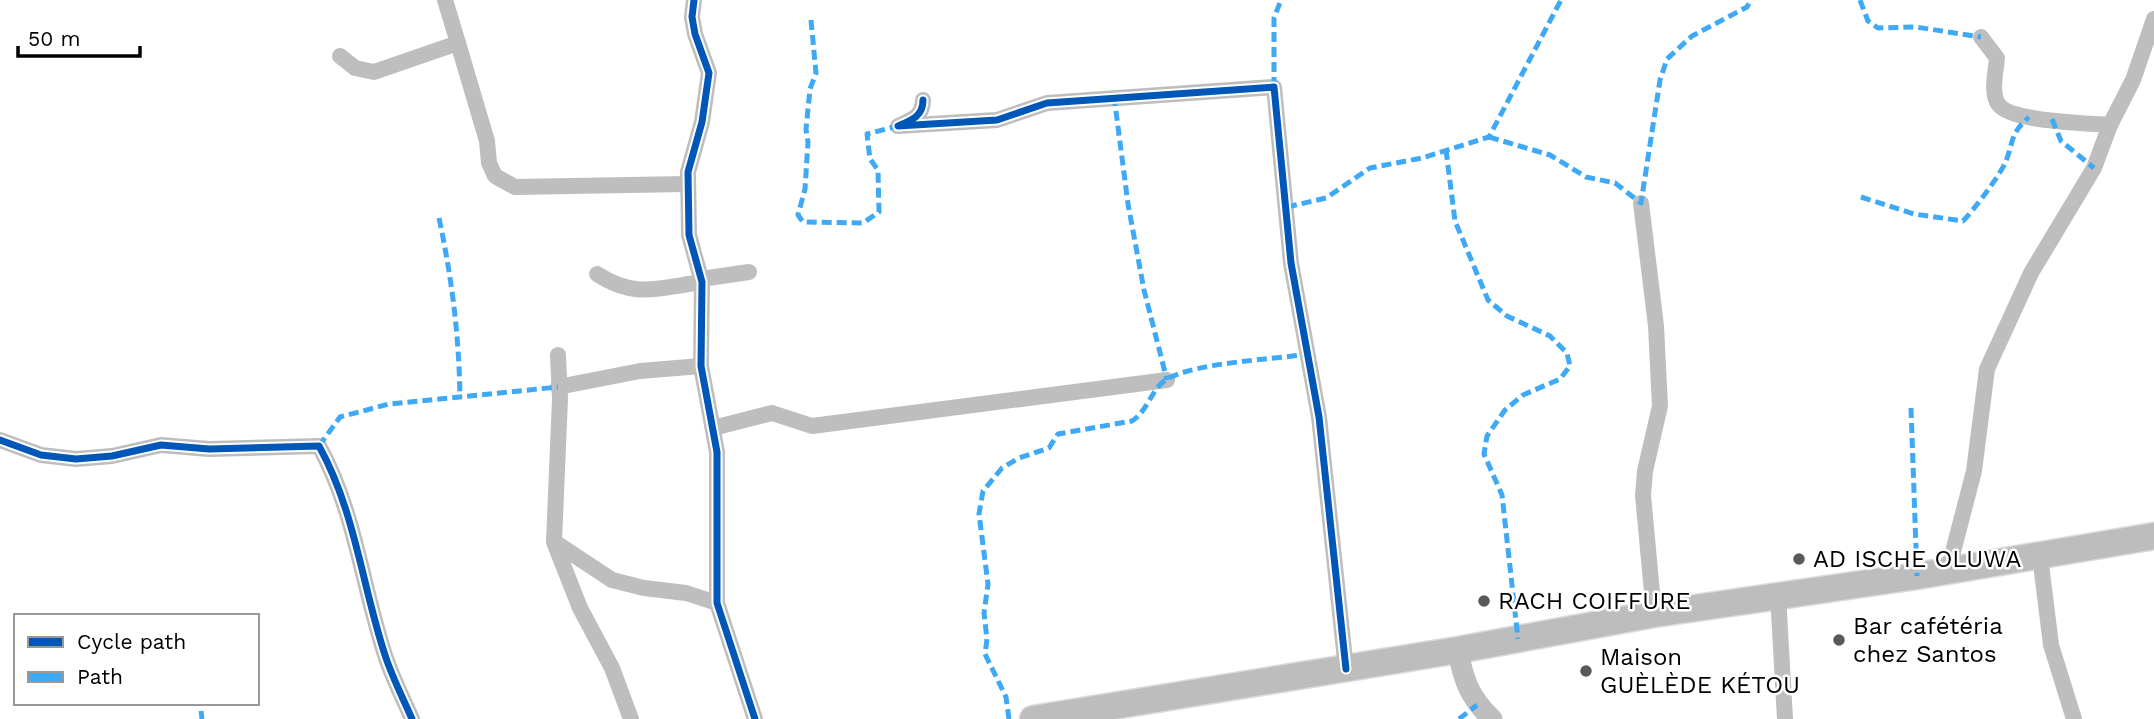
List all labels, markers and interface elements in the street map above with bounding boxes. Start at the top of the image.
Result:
scale bar [18,14,140,58]
text: 50 m [28,26,80,51]
place label: AD ISCHE OLUWA [1813,545,2021,573]
marker: AD ISCHE OLUWA [1791,551,1807,567]
place label: RACH COIFFURE [1498,587,1691,615]
marker: RACH COIFFURE [1476,593,1492,609]
place label: Bar cafétéria chez Santos [1853,612,2003,668]
legend [14,614,259,705]
text: Cycle path [77,629,186,654]
marker: Bar cafétéria chez Santos [1831,632,1847,648]
place label: Maison GUÈLÈDE KÉTOU [1600,643,1800,699]
marker: Maison GUÈLÈDE KÉTOU [1578,663,1594,679]
text: Path [77,664,123,689]

